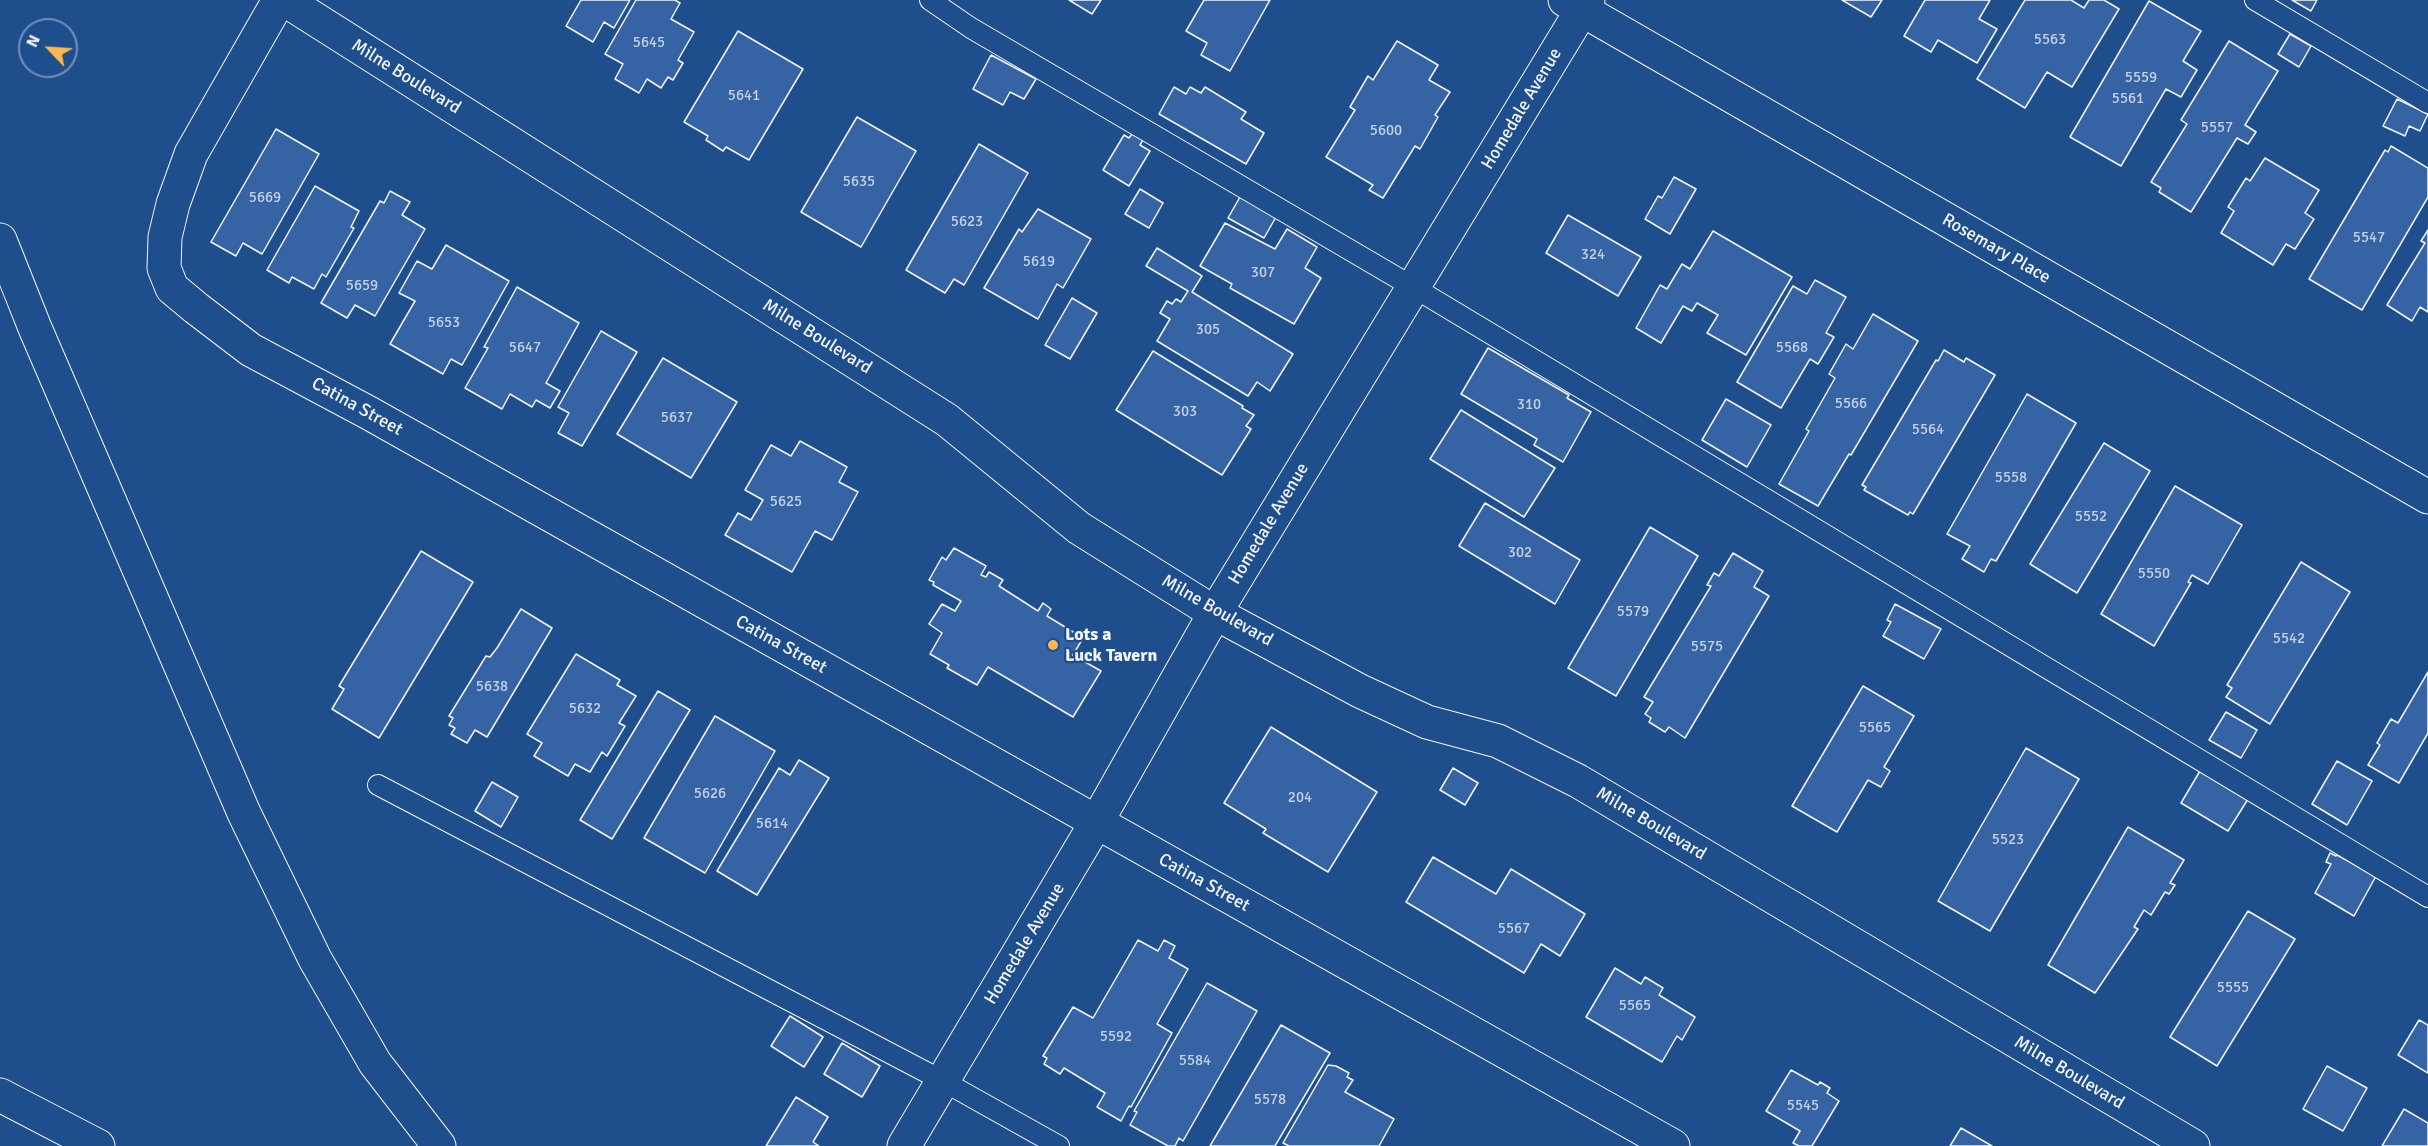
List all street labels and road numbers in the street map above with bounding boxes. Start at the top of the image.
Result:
street label: Milne Boulevard [347,35,465,119]
street label: Homedale Avenue [1477,44,1567,174]
street label: Rosemary Place [1938,209,2054,289]
street label: Milne Boulevard [758,295,876,379]
street label: Catina Street [308,373,406,441]
street label: Homedale Avenue [1224,459,1314,589]
street label: Milne Boulevard [1158,570,1276,652]
street label: Catina Street [732,611,830,679]
street label: Milne Boulevard [1592,783,1710,865]
street label: Catina Street [1155,849,1253,917]
street label: Homedale Avenue [980,879,1070,1009]
street label: Milne Boulevard [2010,1032,2128,1114]

